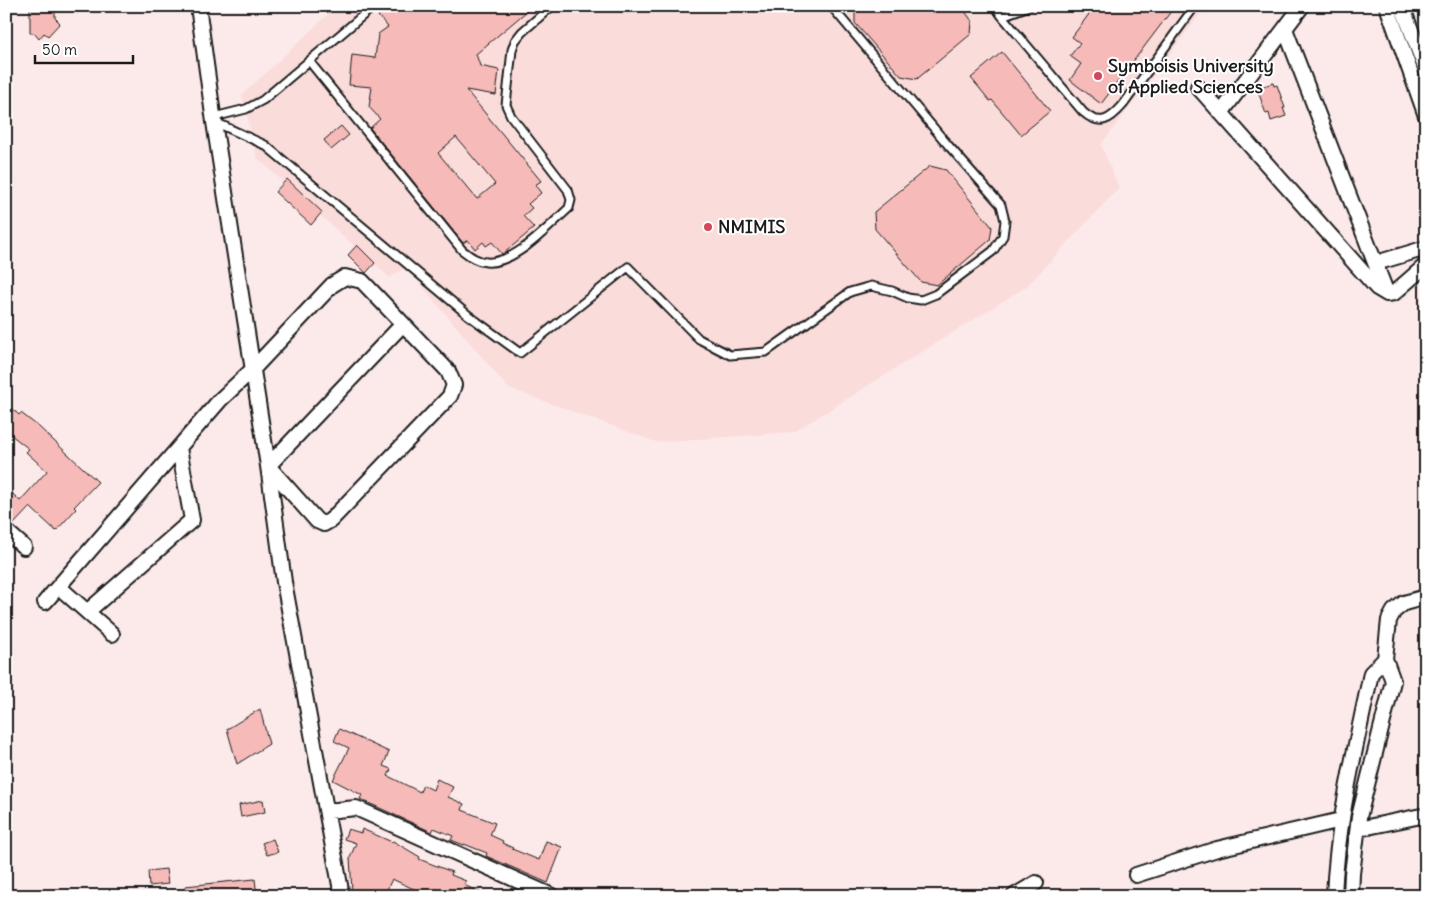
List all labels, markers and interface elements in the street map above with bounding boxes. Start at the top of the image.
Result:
scale bar [35,32,132,64]
text: 50 m [42,40,77,59]
place label: Symboisis University of Applied Sciences [1108,54,1274,98]
marker: Symboisis University of Applied Sciences [1092,70,1104,82]
place label: NMIMIS [718,215,785,238]
marker: NMIMIS [702,221,714,233]

